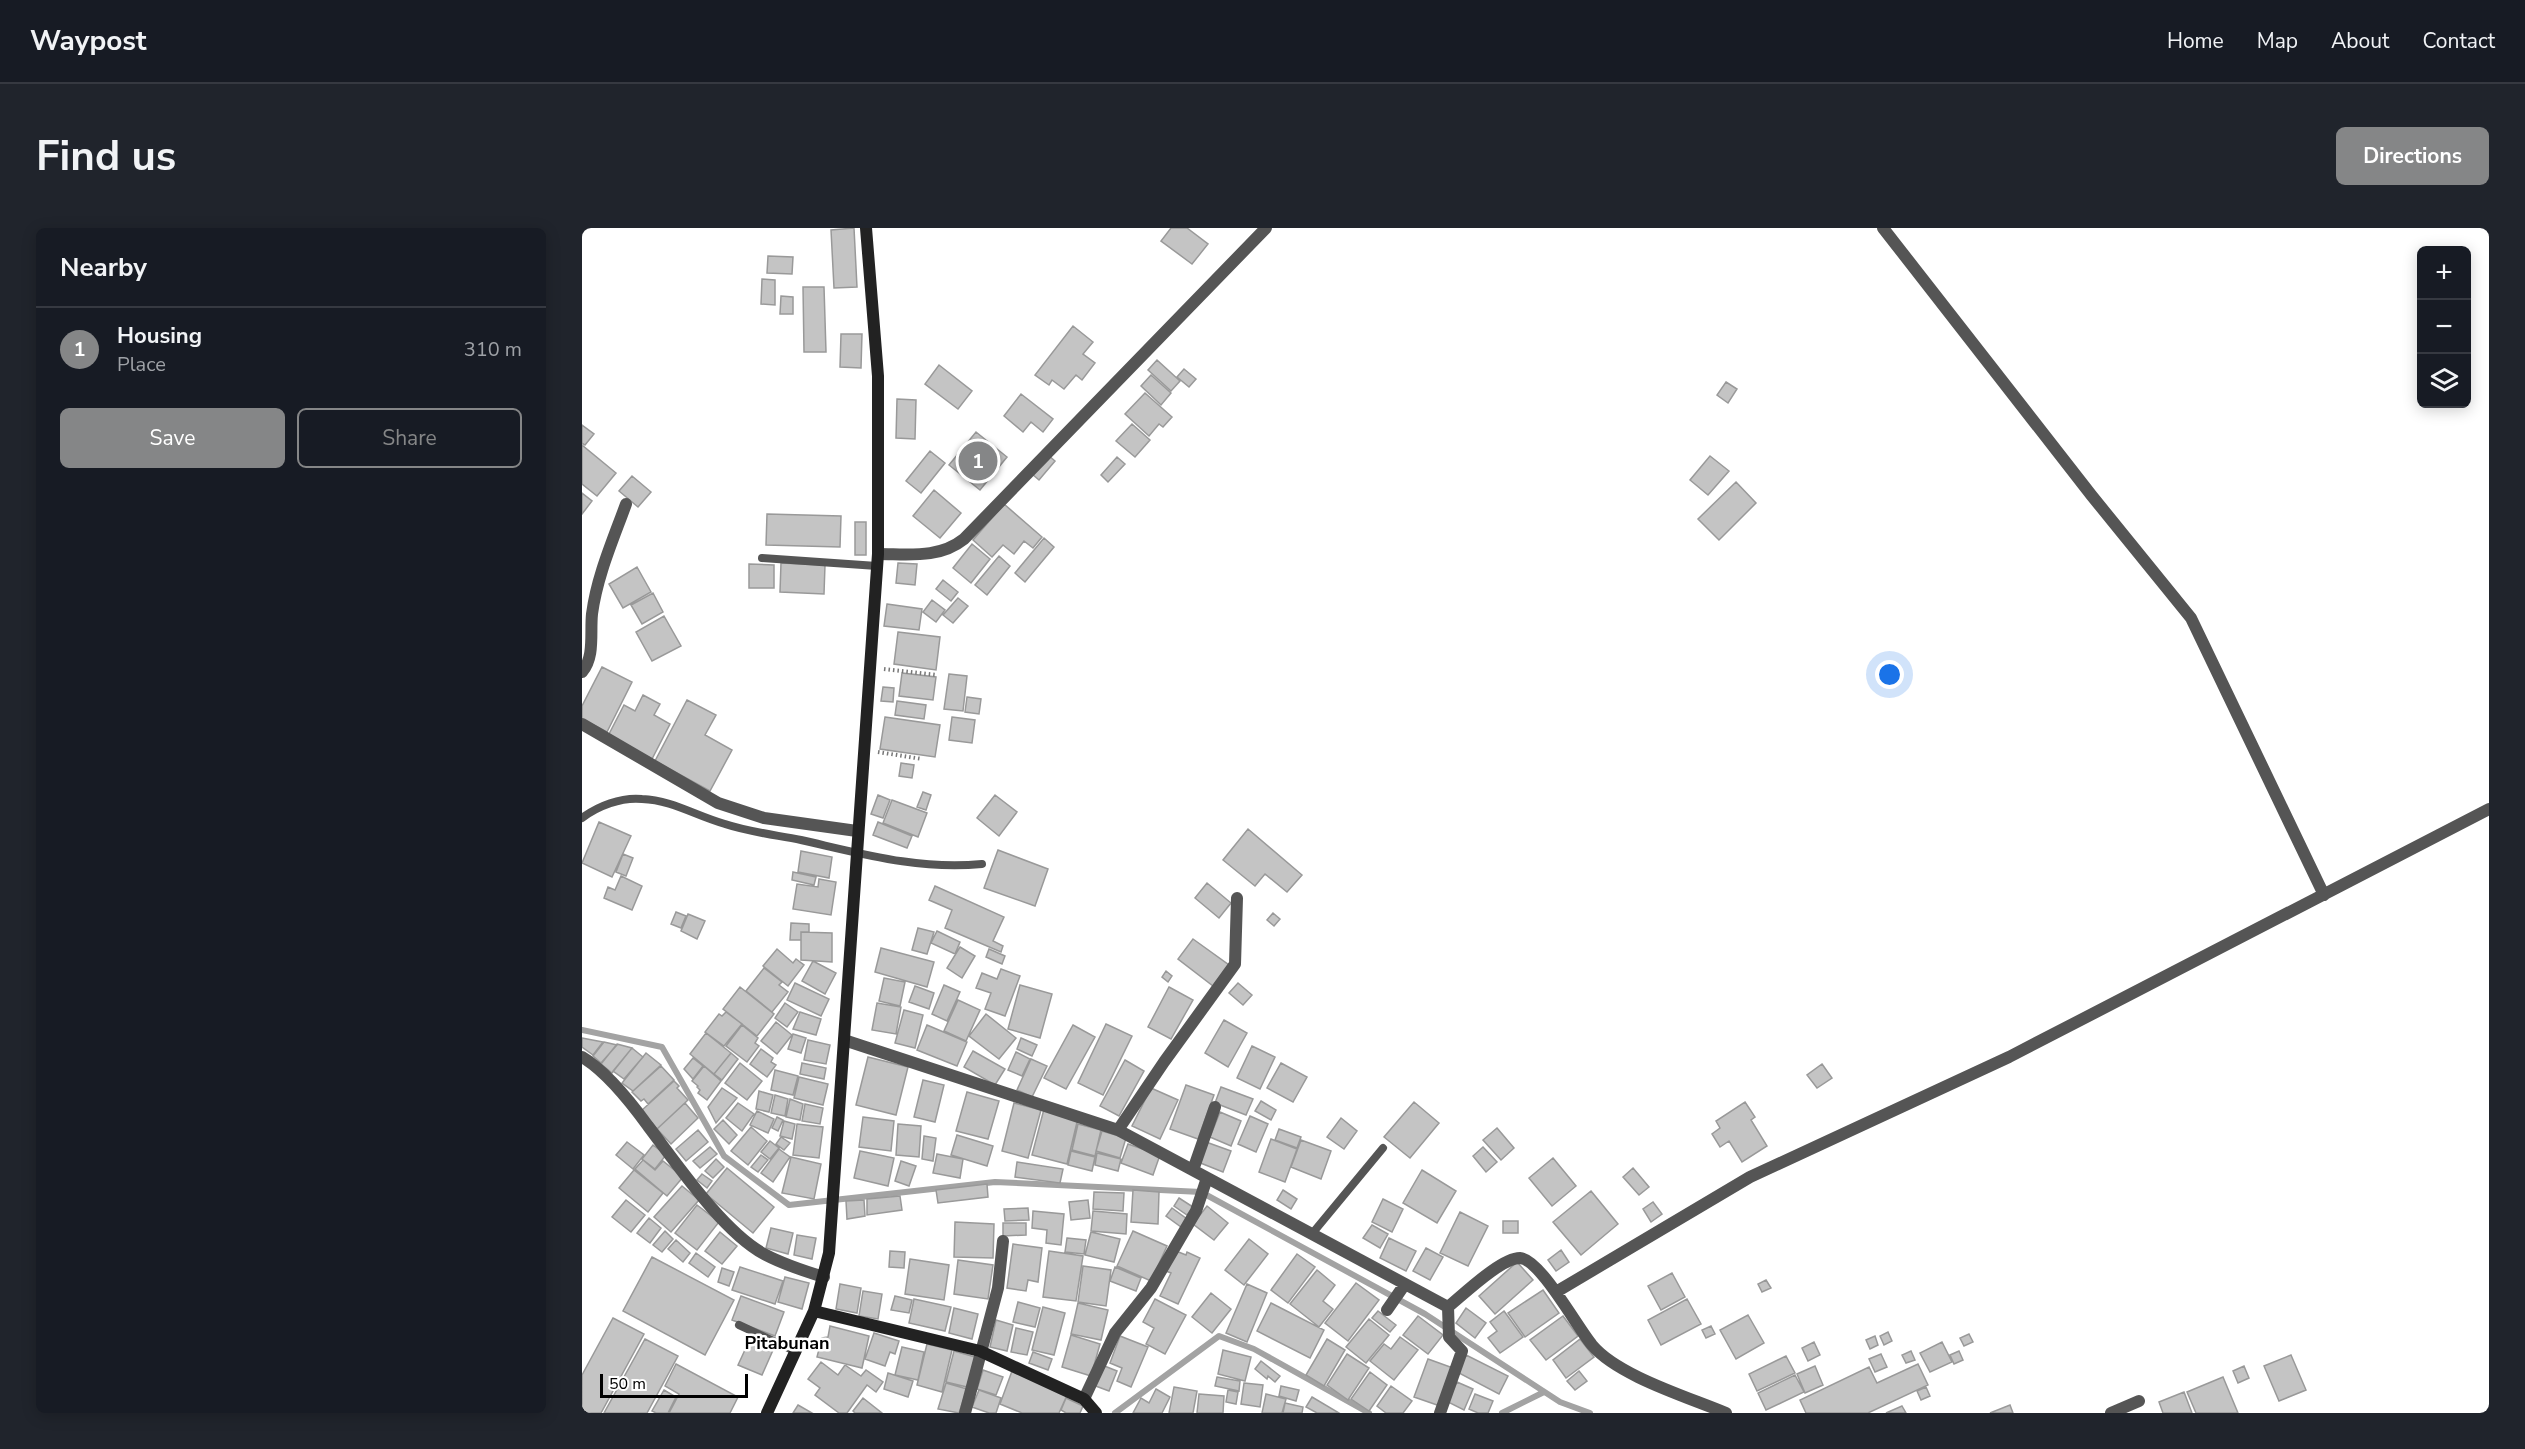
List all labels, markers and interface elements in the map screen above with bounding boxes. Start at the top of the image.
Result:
text: Waypost [30,22,147,60]
text: Home [2167,27,2224,55]
text: Map [2257,27,2298,55]
text: About [2331,27,2389,55]
text: Contact [2422,27,2495,55]
button: Directions [2336,127,2489,185]
text: Find us [36,128,176,185]
map controls [2417,246,2471,408]
button: + [2417,246,2471,300]
text: Nearby [60,250,147,285]
button: − [2417,300,2471,354]
text: Housing [117,321,202,351]
text: 1 [74,336,86,363]
text: 310 m [464,336,522,363]
text: Place [117,351,166,378]
button: layers [2417,354,2471,408]
button: Save [60,408,285,468]
button: Share [297,408,522,468]
pin: 1 [958,438,998,484]
your location [1875,660,1904,689]
district label: Pitabunan [744,1331,830,1355]
scale bar [600,1371,748,1398]
text: 50 m [609,1373,646,1395]

